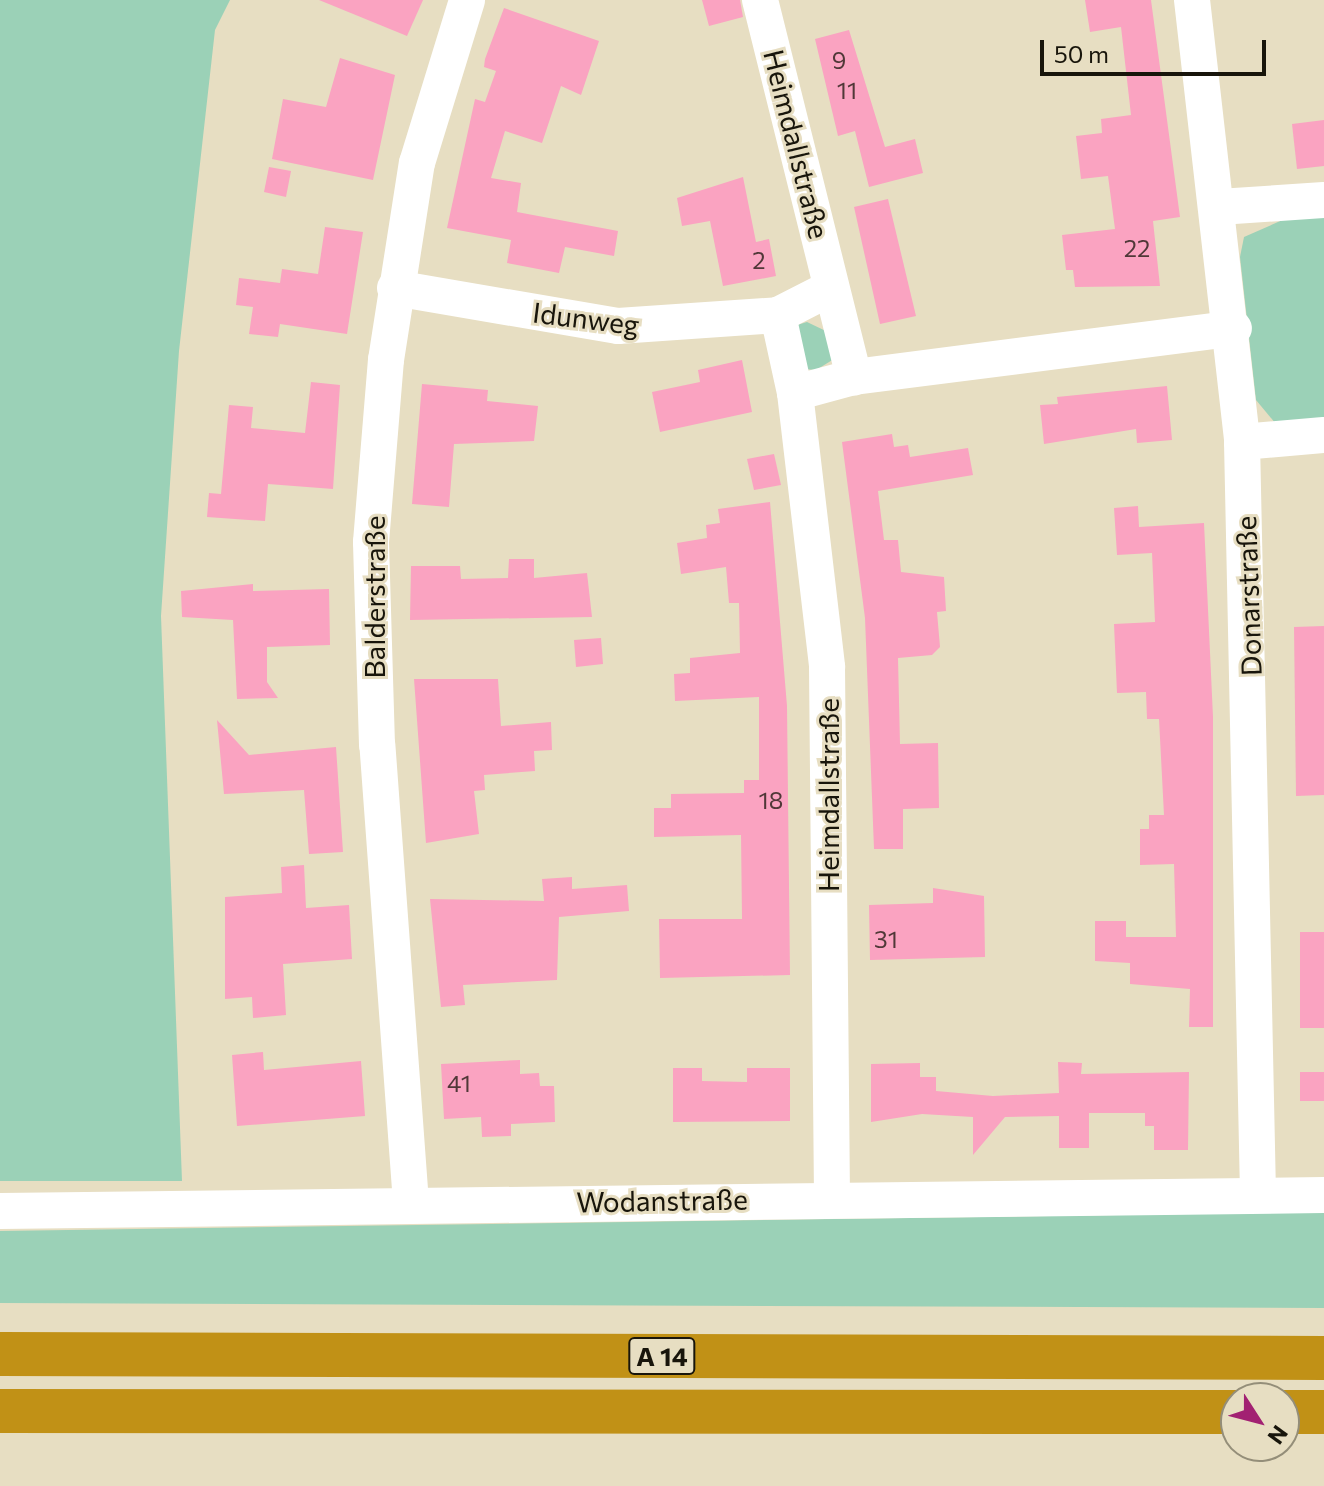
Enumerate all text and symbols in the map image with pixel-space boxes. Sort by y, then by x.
scale bar [1044,24,1270,74]
text: 50 m [1054,39,1109,68]
street label: Heimdallstraße [757,46,837,242]
house number: 9 [832,46,846,74]
house number: 11 [837,76,857,104]
house number: 22 [1124,234,1150,262]
house number: 2 [752,246,766,274]
street label: Idunweg [531,295,641,341]
street label: Donarstraße [1228,515,1268,677]
street label: Balderstraße [357,516,391,678]
street label: Heimdallstraße [811,698,845,892]
house number: 18 [759,786,783,814]
house number: 31 [874,925,898,953]
house number: 41 [447,1069,471,1097]
street label: Wodanstraße [576,1182,748,1218]
road number: A 14 [628,1334,696,1378]
north arrow [1220,1382,1300,1462]
text: N [1262,1421,1294,1450]

